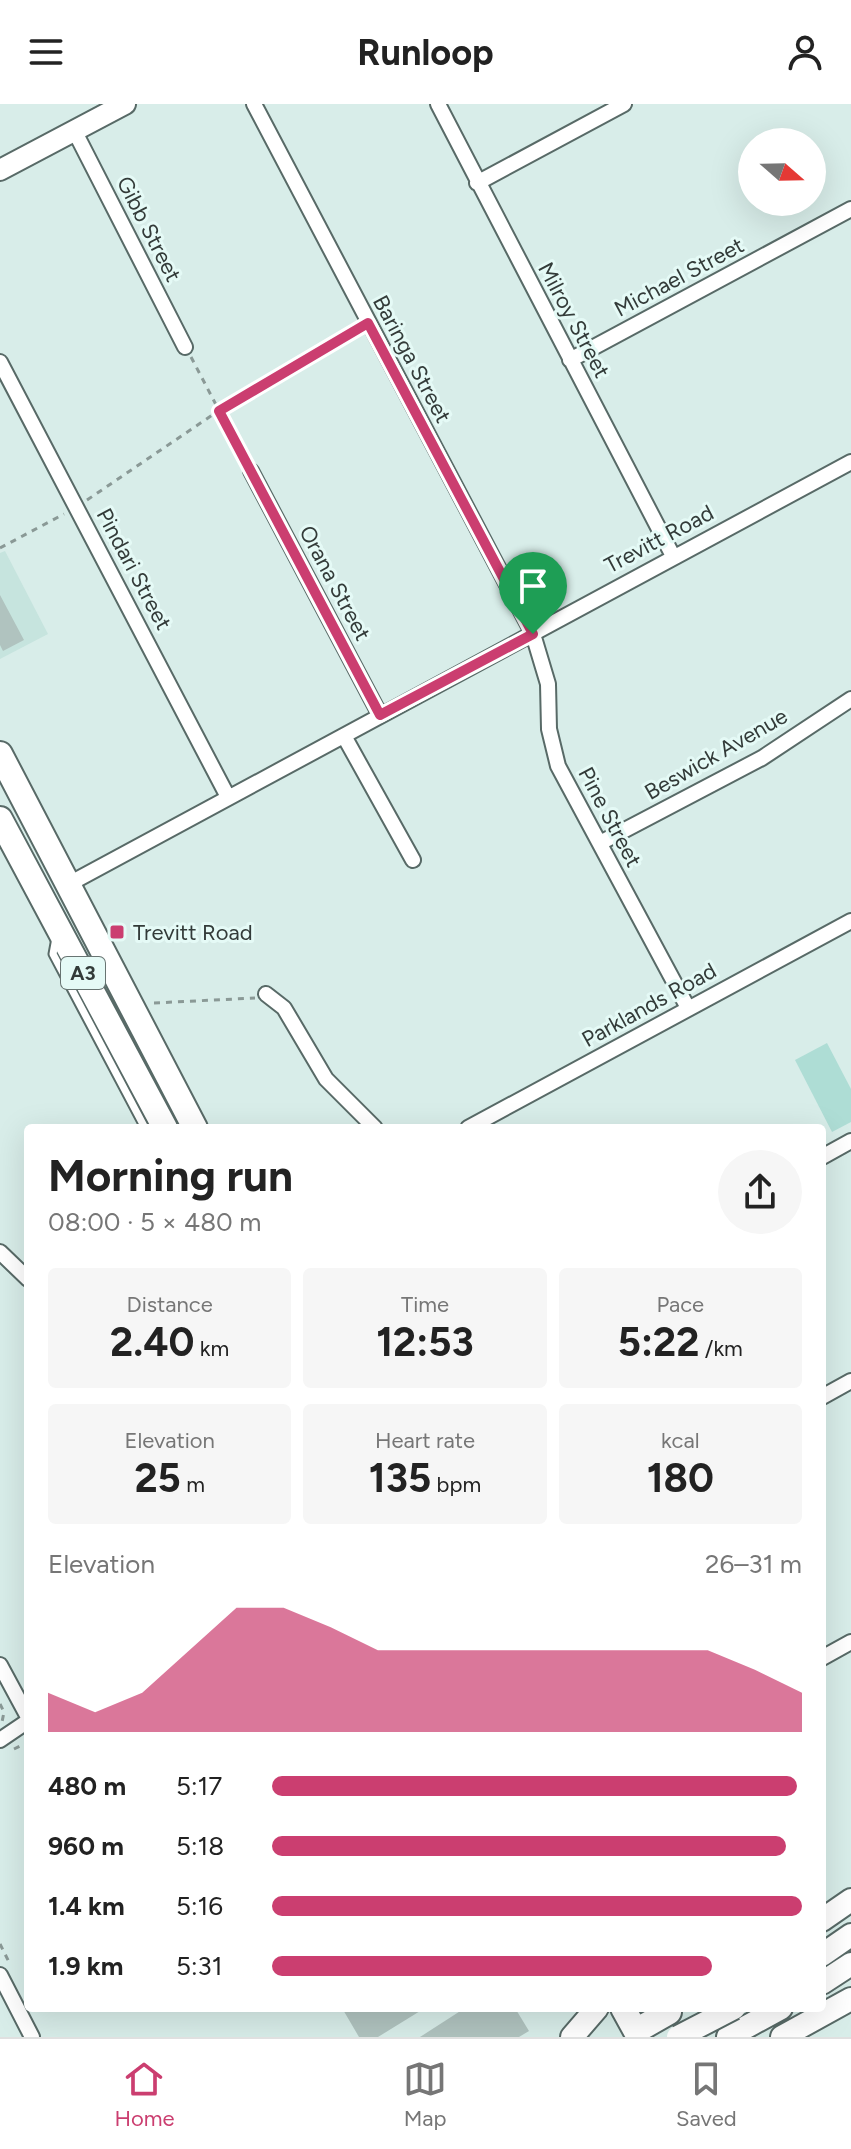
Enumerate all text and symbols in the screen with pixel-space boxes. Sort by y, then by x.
icon: menu [24,30,68,74]
icon: person [783,30,827,74]
text: Runloop [357,31,494,74]
north arrow [738,128,826,216]
map controls [738,128,826,216]
street label: Gibb Street [111,172,187,286]
street label: Michael Street [610,232,748,322]
street label: Milroy Street [532,258,616,382]
street label: Baringa Street [367,291,457,427]
street label: Trevitt Road [600,499,718,579]
street label: Pindari Street [91,504,177,634]
street label: Orana Street [293,521,377,645]
pin [499,552,567,634]
icon: arrive [511,564,555,608]
street label: Beswick Avenue [640,702,792,806]
street label: Pine Street [572,762,648,872]
place label: Trevitt Road [133,919,253,946]
marker: Trevitt Road [108,923,126,941]
road number: A3 [61,957,105,989]
street label: Parklands Road [577,957,721,1053]
text: Morning run [48,1149,293,1202]
button: share [718,1150,802,1234]
text: 08:00 · 5 × 480 m [48,1206,261,1238]
text: Distance [127,1291,213,1318]
text: Time [401,1291,449,1318]
text: Pace [656,1291,704,1318]
text: 2.40 [110,1318,194,1366]
text: 12:53 [376,1318,474,1366]
text: 5:22 [618,1318,699,1366]
text: km [194,1335,229,1362]
text: /km [699,1335,743,1362]
text: Elevation [124,1427,215,1454]
text: Heart rate [375,1427,475,1454]
text: kcal [661,1427,700,1454]
text: 25 [134,1454,181,1502]
text: 135 [369,1454,431,1502]
text: 180 [647,1454,714,1502]
text: m [181,1471,205,1498]
text: bpm [431,1471,481,1498]
text: Elevation [48,1548,155,1580]
text: 26–31 m [705,1548,802,1580]
text: 480 m [48,1770,126,1802]
text: 5:17 [176,1770,222,1802]
text: 960 m [48,1830,124,1862]
text: 5:18 [176,1830,224,1862]
text: 1.4 km [48,1890,125,1922]
text: 5:16 [176,1890,223,1922]
text: 1.9 km [48,1950,123,1982]
text: 5:31 [176,1950,222,1982]
tab: Home [114,2057,174,2132]
tab: Map [403,2057,447,2132]
tab: Saved [676,2057,737,2132]

